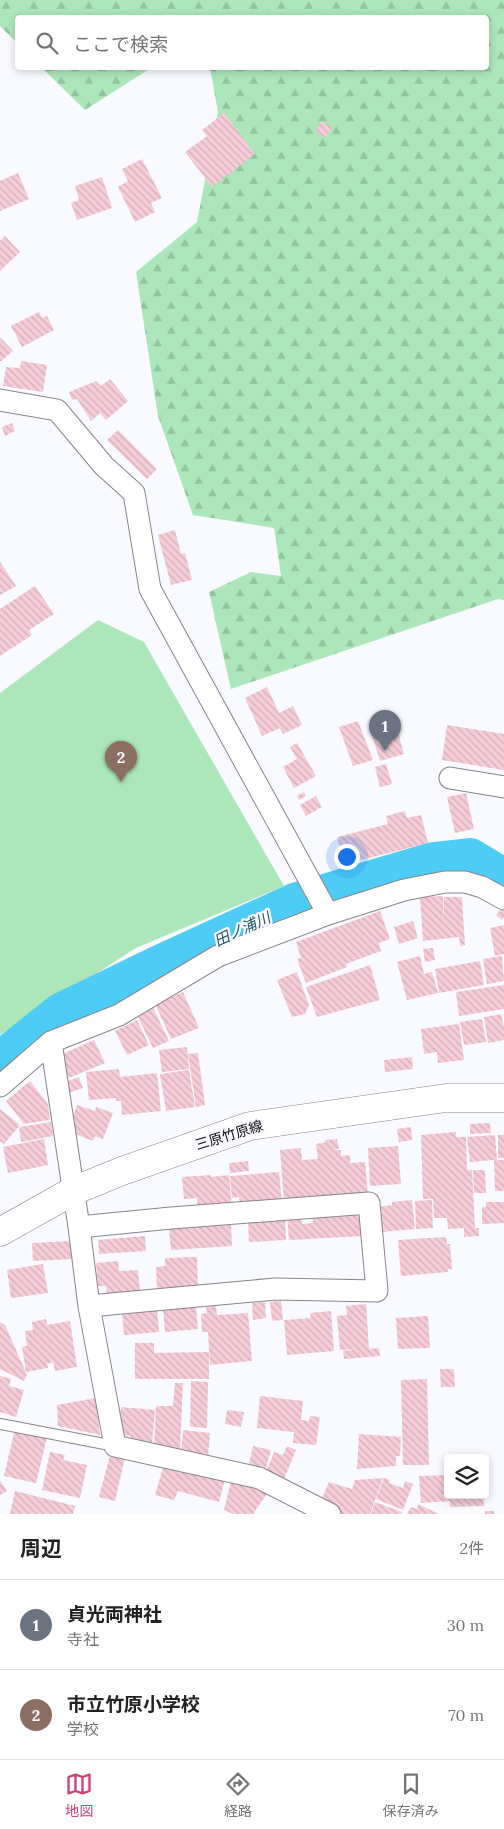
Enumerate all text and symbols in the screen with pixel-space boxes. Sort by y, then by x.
search box [15,15,489,70]
icon: search [33,29,61,57]
text: ここで検索 [73,32,168,56]
pin: 1 [369,710,401,751]
pin: 2 [105,741,137,782]
your location [334,844,360,870]
water label: 田ノ浦川 [211,907,275,950]
street label: 三原竹原線 [193,1116,265,1154]
map controls [444,1454,489,1499]
button: layers [444,1454,489,1499]
text: 周辺 [20,1535,62,1562]
text: 2件 [459,1538,484,1558]
text: 貞光両神社 [67,1602,162,1626]
text: 1 [33,1615,39,1635]
text: 30 m [447,1615,484,1635]
text: 寺社 [67,1629,99,1649]
text: 市立竹原小学校 [67,1692,200,1716]
text: 2 [32,1705,40,1725]
text: 70 m [448,1705,484,1725]
text: 学校 [67,1719,99,1739]
tab: 地図 [65,1770,93,1820]
tab: 経路 [224,1770,252,1820]
tab: 保存済み [383,1770,439,1820]

